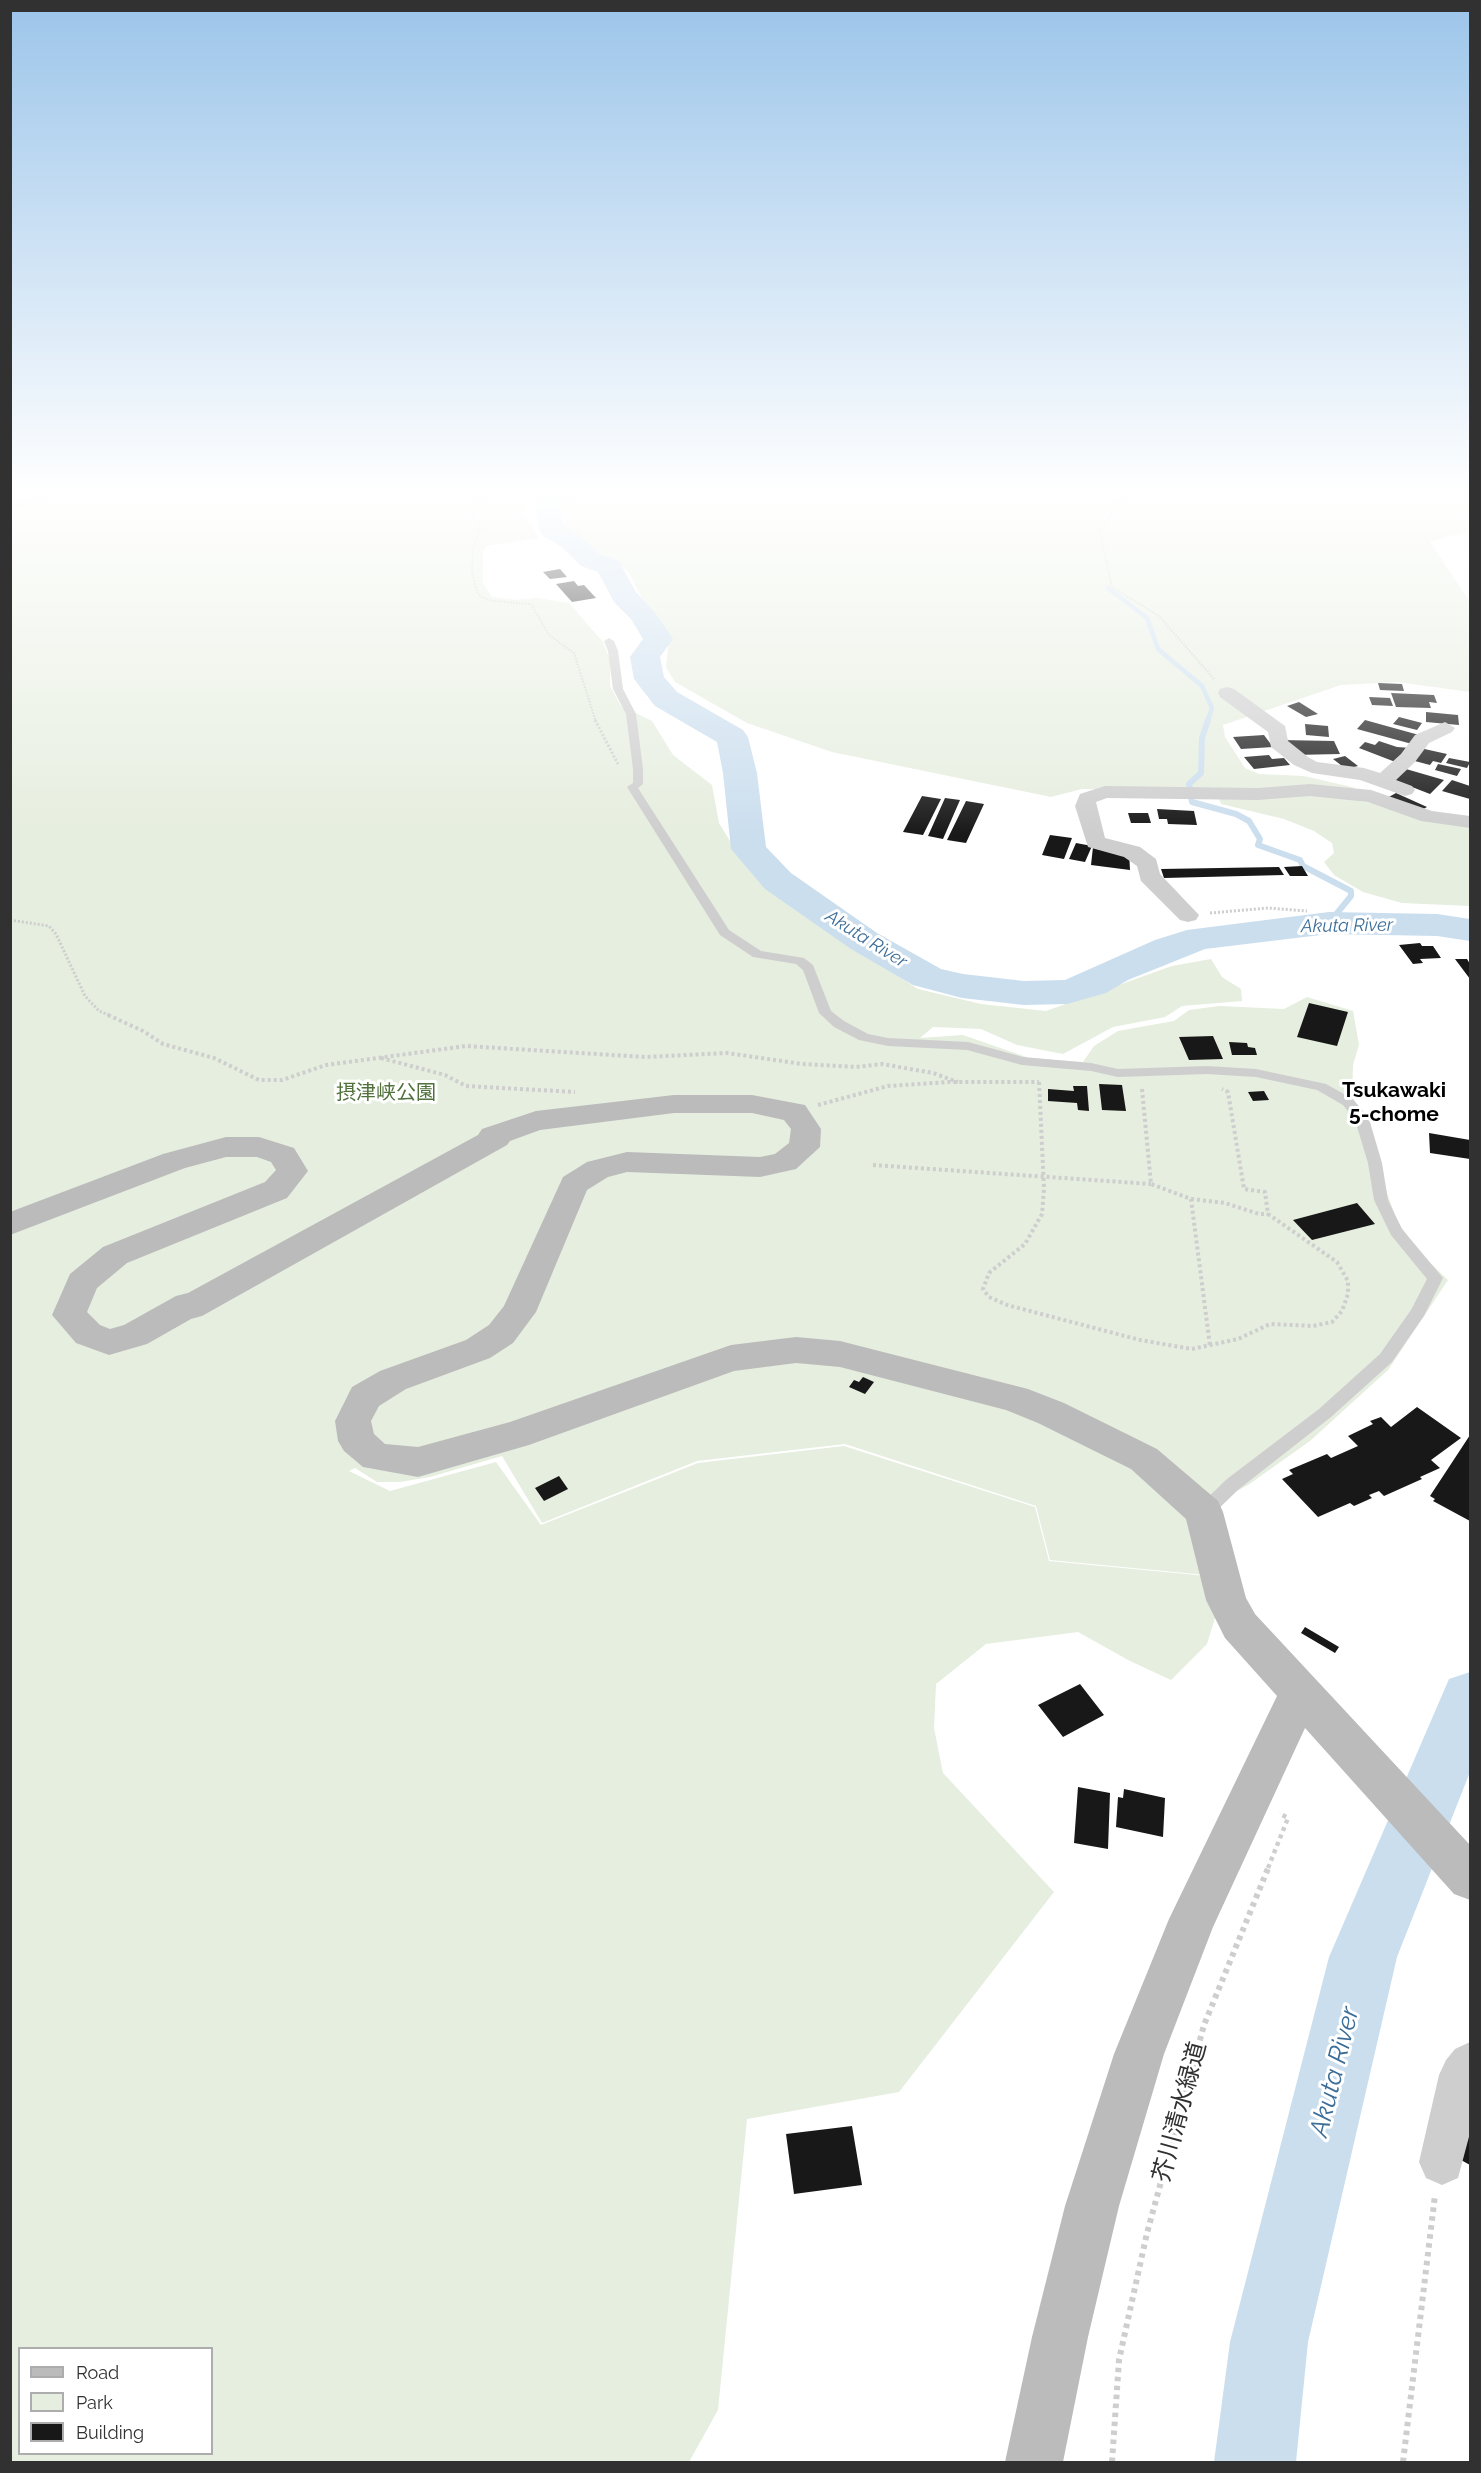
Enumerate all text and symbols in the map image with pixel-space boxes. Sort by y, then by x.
water label: Akuta River [821,905,911,973]
water label: Akuta River [1301,914,1393,938]
district label: Tsukawaki 5-chome [1342,1078,1446,1128]
park label: 摂津峡公園 [336,1081,436,1105]
water label: Akuta River [1304,2004,1366,2140]
street label: 芥川清水緑道 [1147,2039,1213,2185]
legend [18,2347,213,2455]
text: Road [76,2362,119,2383]
text: Park [76,2392,113,2413]
text: Building [76,2422,144,2443]

